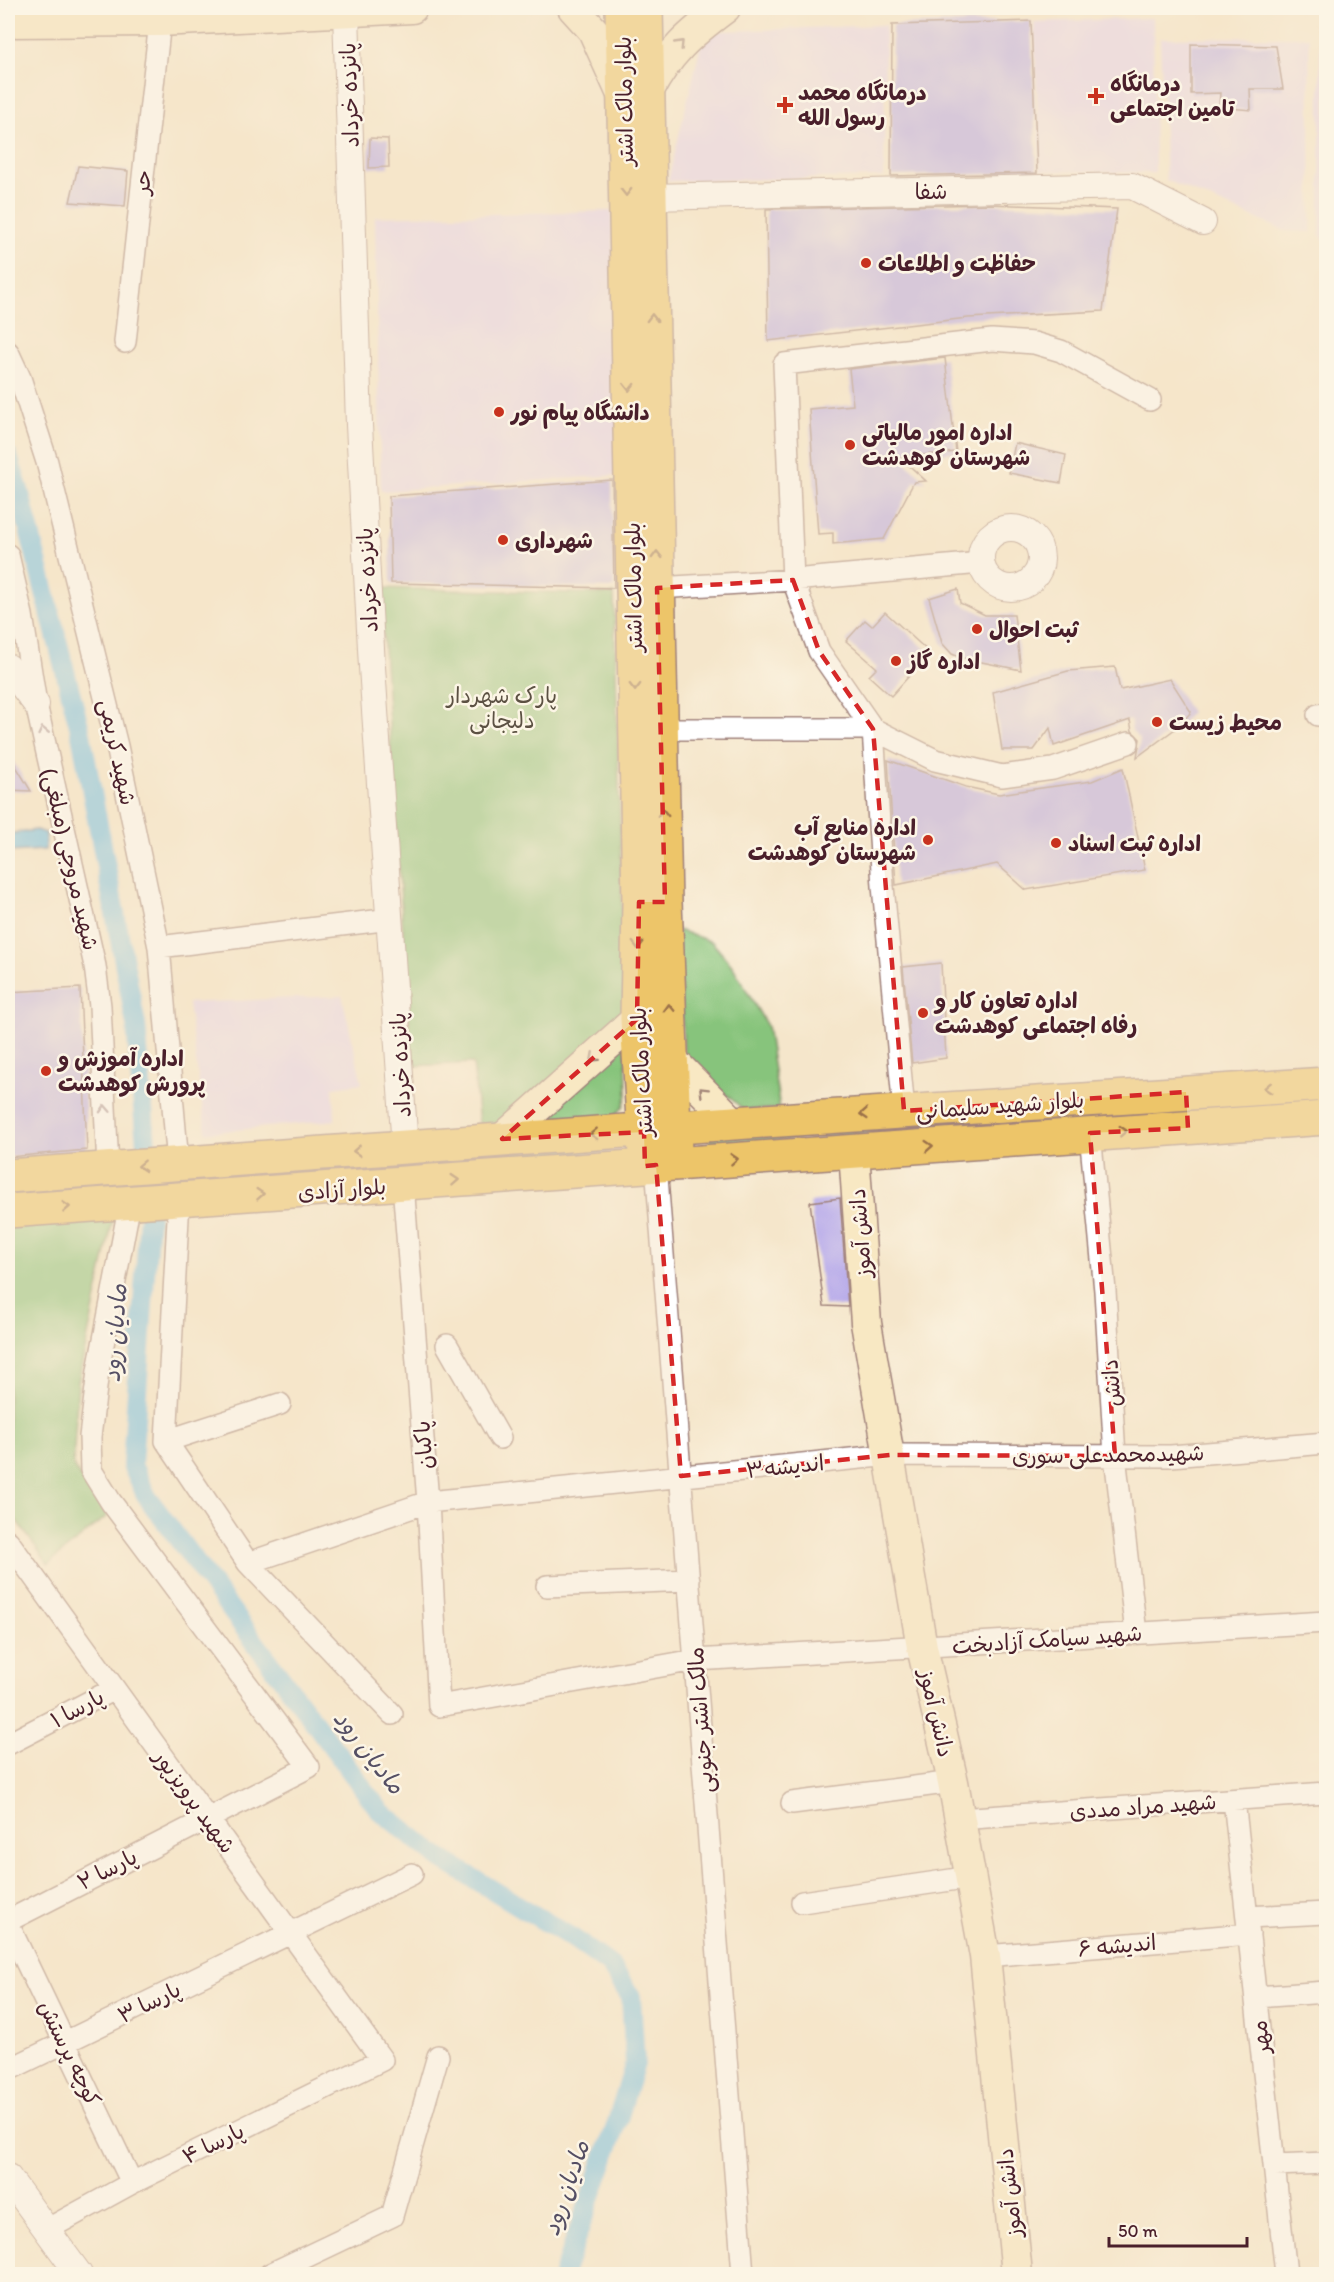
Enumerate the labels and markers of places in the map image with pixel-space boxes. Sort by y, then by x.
place label: درمانگاه تامین اجتماعی [1110,70,1235,123]
place label: درمانگاه محمد رسول الله [798,79,927,131]
marker: درمانگاه تامین اجتماعی [1087,87,1105,105]
marker: درمانگاه محمد رسول الله [776,96,794,114]
place label: حفاظت و اطلاعات [878,250,1036,277]
marker: حفاظت و اطلاعات [859,256,873,270]
place label: دانشگاه پیام نور [509,399,650,429]
marker: دانشگاه پیام نور [492,405,506,419]
place label: اداره امور مالیاتی شهرستان کوهدشت [862,419,1030,471]
marker: اداره امور مالیاتی شهرستان کوهدشت [843,438,857,452]
place label: شهرداری [515,527,593,554]
marker: شهرداری [496,533,510,547]
place label: ثبت احوال [989,616,1080,643]
marker: ثبت احوال [970,622,984,636]
place label: اداره گاز [906,648,980,675]
marker: اداره گاز [889,654,903,668]
place label: محیط زیست [1169,709,1282,736]
marker: محیط زیست [1150,715,1164,729]
place label: اداره منابع آب شهرستان کوهدشت [748,814,916,866]
place label: اداره ثبت اسناد [1068,830,1201,857]
marker: اداره منابع آب شهرستان کوهدشت [921,833,935,847]
marker: اداره ثبت اسناد [1049,836,1063,850]
place label: اداره تعاون کار و رفاه اجتماعی کوهدشت [933,987,1137,1040]
marker: اداره تعاون کار و رفاه اجتماعی کوهدشت [916,1006,930,1020]
place label: اداره آموزش و پرورش کوهدشت [56,1045,206,1098]
marker: اداره آموزش و پرورش کوهدشت [39,1064,53,1078]

